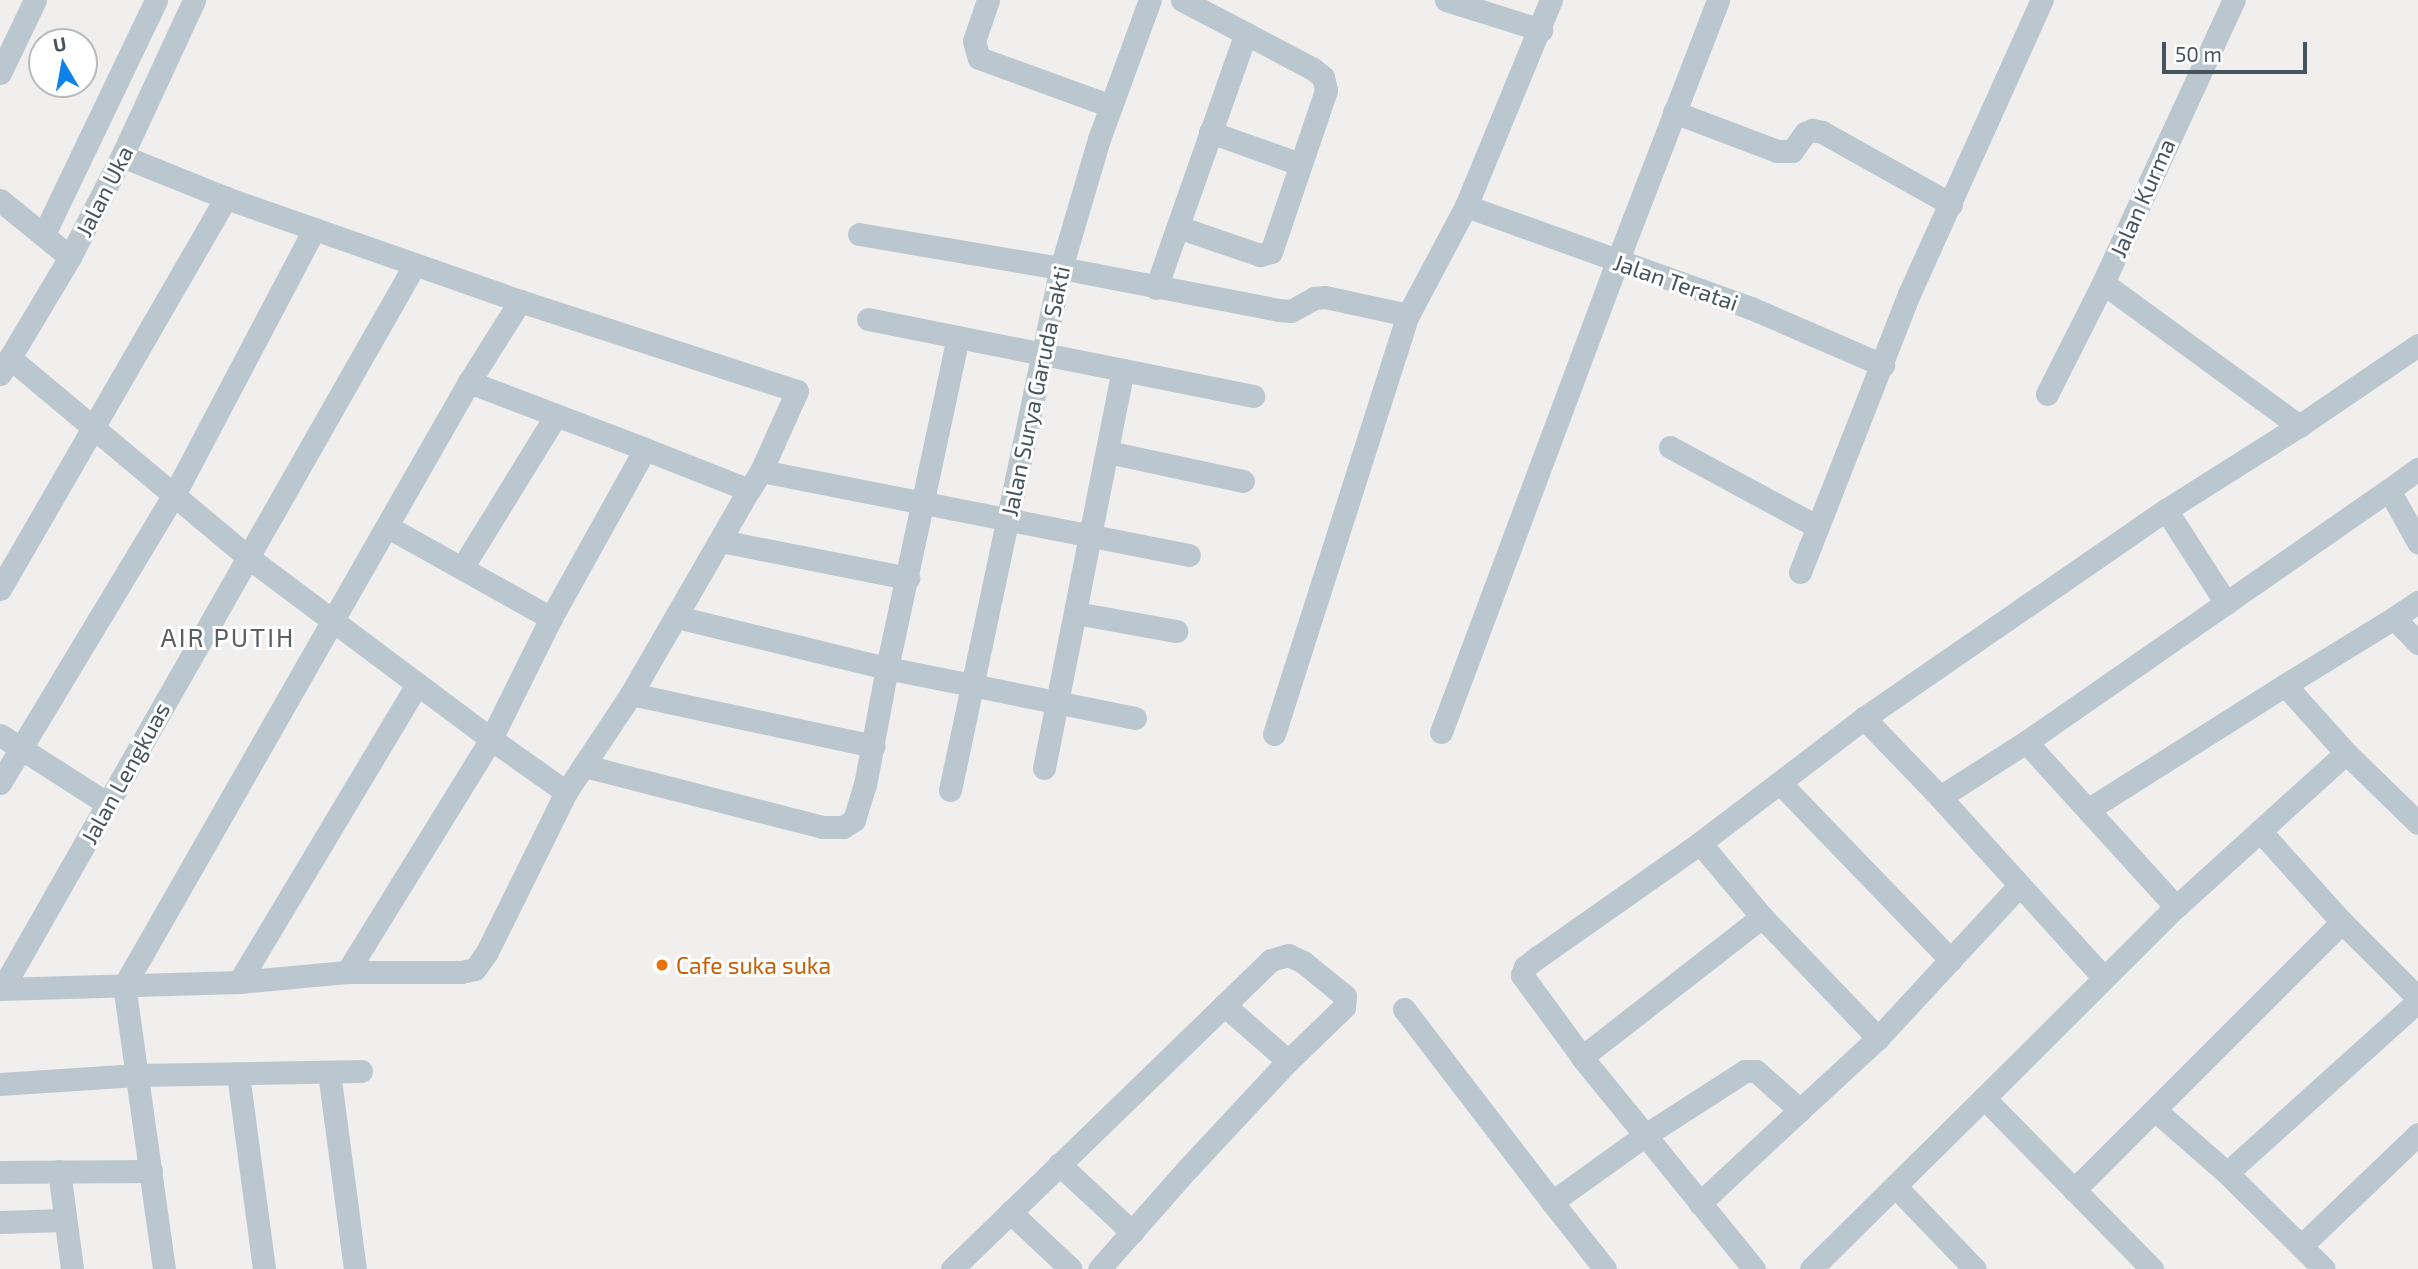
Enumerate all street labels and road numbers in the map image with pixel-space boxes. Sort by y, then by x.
street label: Jalan Kurma [2104,134,2180,262]
street label: Jalan Uka [69,141,139,241]
street label: Jalan Teratai [1610,248,1742,316]
street label: Jalan Surya Garuda Sakti [995,263,1075,519]
street label: Jalan Lengkuas [75,697,175,849]

